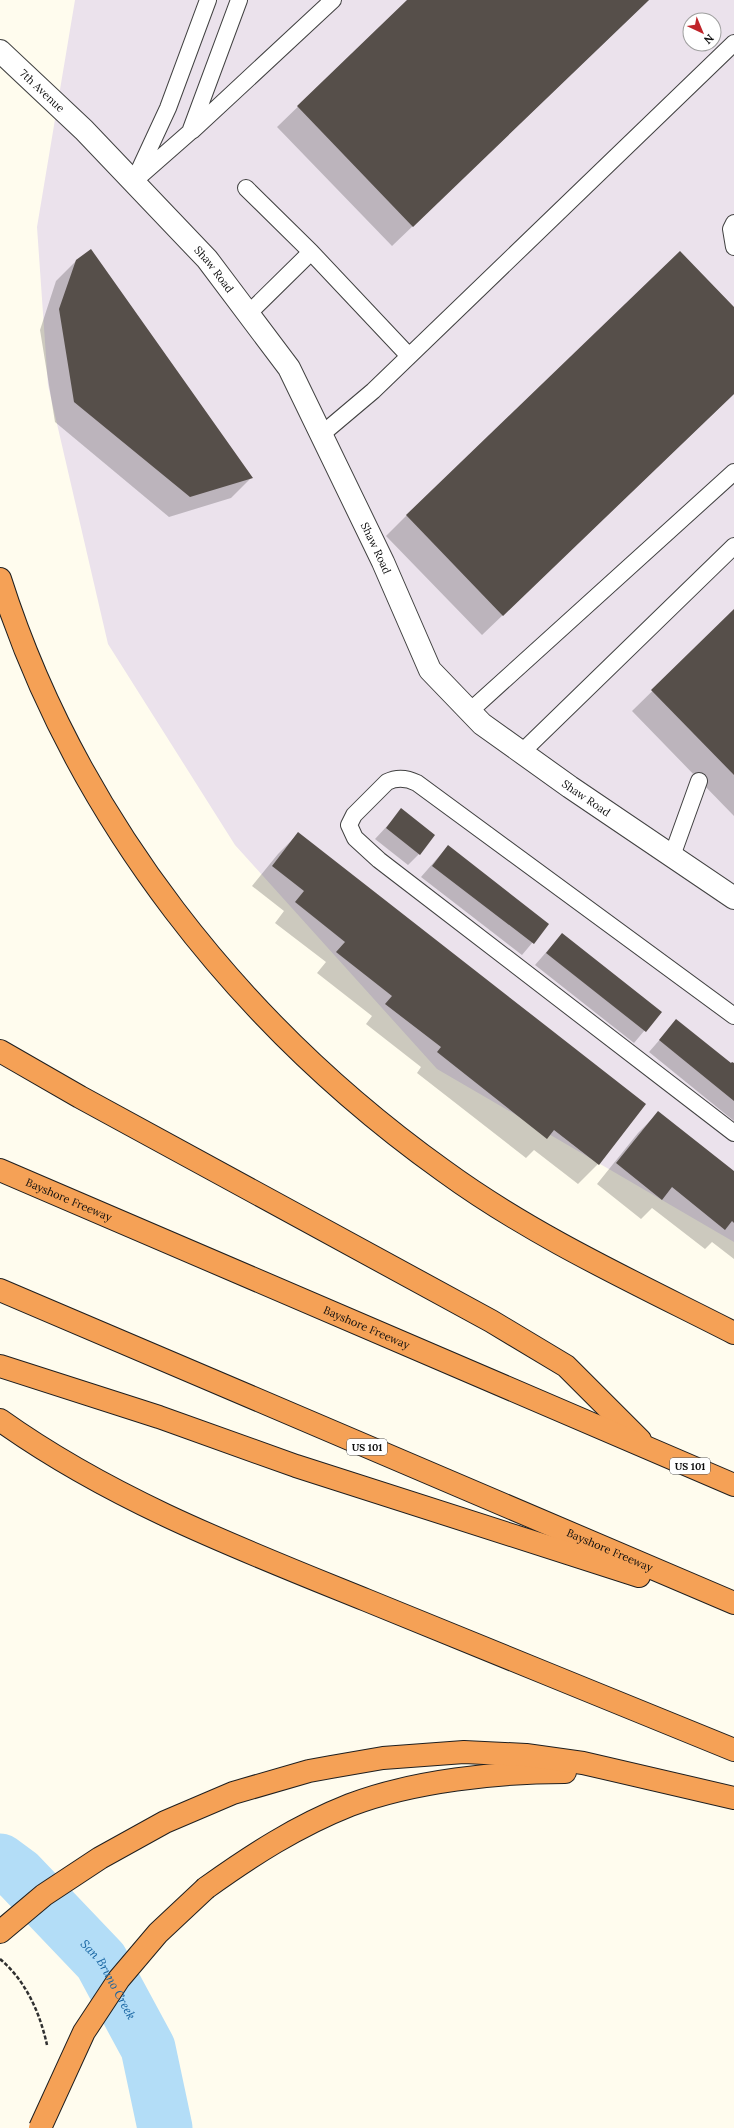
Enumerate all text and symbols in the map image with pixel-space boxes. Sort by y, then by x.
north arrow [682,12,722,52]
text: N [701,31,717,48]
street label: 7th Avenue [17,66,68,115]
street label: Shaw Road [191,243,237,296]
street label: Shaw Road [358,520,394,576]
street label: Shaw Road [559,776,613,820]
street label: Bayshore Freeway [24,1175,114,1224]
street label: Bayshore Freeway [321,1303,412,1352]
road number: US 101 [347,1439,387,1455]
road number: US 101 [670,1458,710,1474]
street label: Bayshore Freeway [565,1525,655,1575]
water label: San Bruno Creek [78,1936,139,2022]

